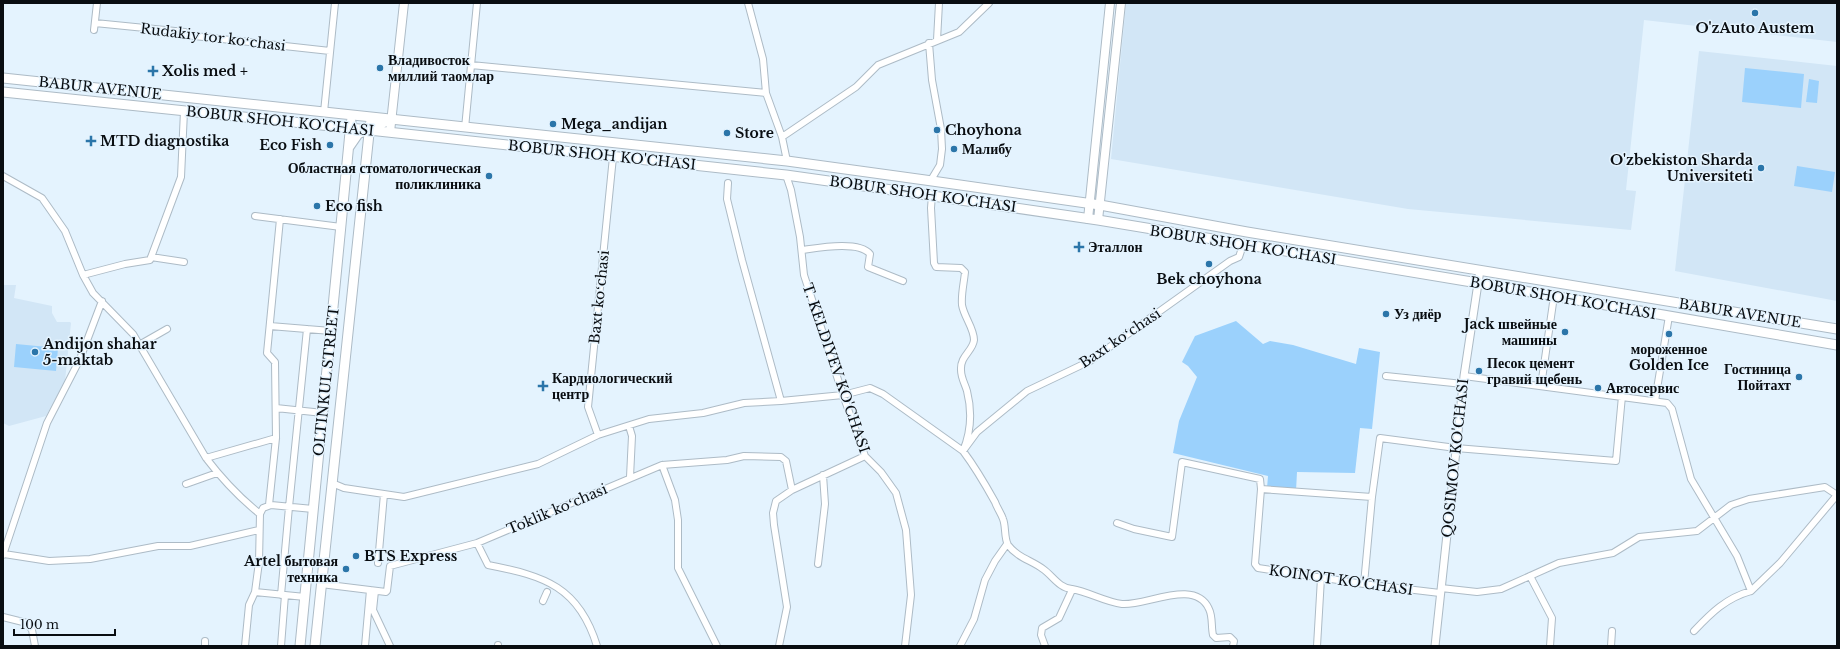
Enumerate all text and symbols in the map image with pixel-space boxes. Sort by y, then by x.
marker: O'zAuto Austem [1750,8,1760,18]
street label: Rudakiy tor koʻchasi [139,19,287,55]
place label: O'zAuto Austem [1695,19,1815,37]
place label: Владивосток миллий таомлар [388,51,494,85]
place label: Xolis med + [161,62,248,80]
marker: Владивосток миллий таомлар [375,63,385,73]
marker: Xolis med + [147,65,159,77]
street label: BABUR AVENUE [38,73,162,103]
street label: BOBUR SHOH KO'CHASI [185,102,375,140]
place label: Mega_andijan [561,115,668,133]
marker: Mega_andijan [548,119,558,129]
place label: Choyhona [945,121,1022,139]
place label: Store [735,124,774,142]
marker: Choyhona [932,125,942,135]
marker: Store [722,128,732,138]
place label: MTD diagnostika [100,132,229,150]
marker: MTD diagnostika [85,135,97,147]
place label: Eco Fish [259,136,322,154]
street label: BOBUR SHOH KO'CHASI [507,136,697,174]
marker: Eco Fish [325,140,335,150]
place label: Малибу [962,140,1012,158]
marker: Малибу [949,144,959,154]
place label: O'zbekiston Sharda Universiteti [1610,151,1753,185]
place label: Областная стоматологическая поликлиника [288,159,481,193]
marker: O'zbekiston Sharda Universiteti [1756,163,1766,173]
marker: Областная стоматологическая поликлиника [484,171,494,181]
street label: BOBUR SHOH KO'CHASI [828,172,1018,216]
place label: Eco fish [325,197,383,215]
marker: Eco fish [312,201,322,211]
street label: BOBUR SHOH KO'CHASI [1148,221,1338,269]
place label: Эталлон [1088,238,1142,256]
marker: Эталлон [1073,241,1085,253]
street label: Baxt koʻchasi [585,249,613,345]
marker: Bek choyhona [1204,259,1214,269]
place label: Bek choyhona [1156,270,1262,288]
street label: BOBUR SHOH KO'CHASI [1468,273,1658,323]
street label: T. KELDIYEV KO'CHASI [798,281,874,455]
street label: BABUR AVENUE [1677,294,1803,332]
street label: Baxt koʻchasi [1076,304,1164,372]
street label: OLTINKUL STREET [309,305,343,457]
place label: Уз диёр [1394,305,1442,323]
marker: Уз диёр [1381,309,1391,319]
place label: Jack швейные машины [1461,315,1557,349]
marker: Jack швейные машины [1560,327,1570,337]
marker: мороженное Golden Ice [1664,329,1674,339]
place label: Andijon shahar 5-maktab [42,335,157,369]
place label: мороженное Golden Ice [1629,340,1709,374]
marker: Andijon shahar 5-maktab [30,347,40,357]
place label: Песок цемент гравий щебень [1487,354,1583,388]
place label: Гостиница Пойтахт [1724,360,1791,394]
marker: Песок цемент гравий щебень [1474,366,1484,376]
place label: Кардиологический центр [552,369,673,403]
marker: Гостиница Пойтахт [1794,372,1804,382]
street label: QOSIMOV KO'CHASI [1438,377,1472,538]
place label: Автосервис [1606,379,1679,397]
marker: Кардиологический центр [537,380,549,392]
marker: Автосервис [1593,383,1603,393]
street label: Toklik koʻchasi [504,480,610,538]
place label: BTS Express [364,547,458,565]
marker: BTS Express [351,551,361,561]
place label: Artel бытовая техника [243,552,338,586]
street label: KOINOT KO'CHASI [1268,561,1415,599]
marker: Artel бытовая техника [341,564,351,574]
scale bar [14,611,115,637]
text: 100 m [20,617,59,632]

